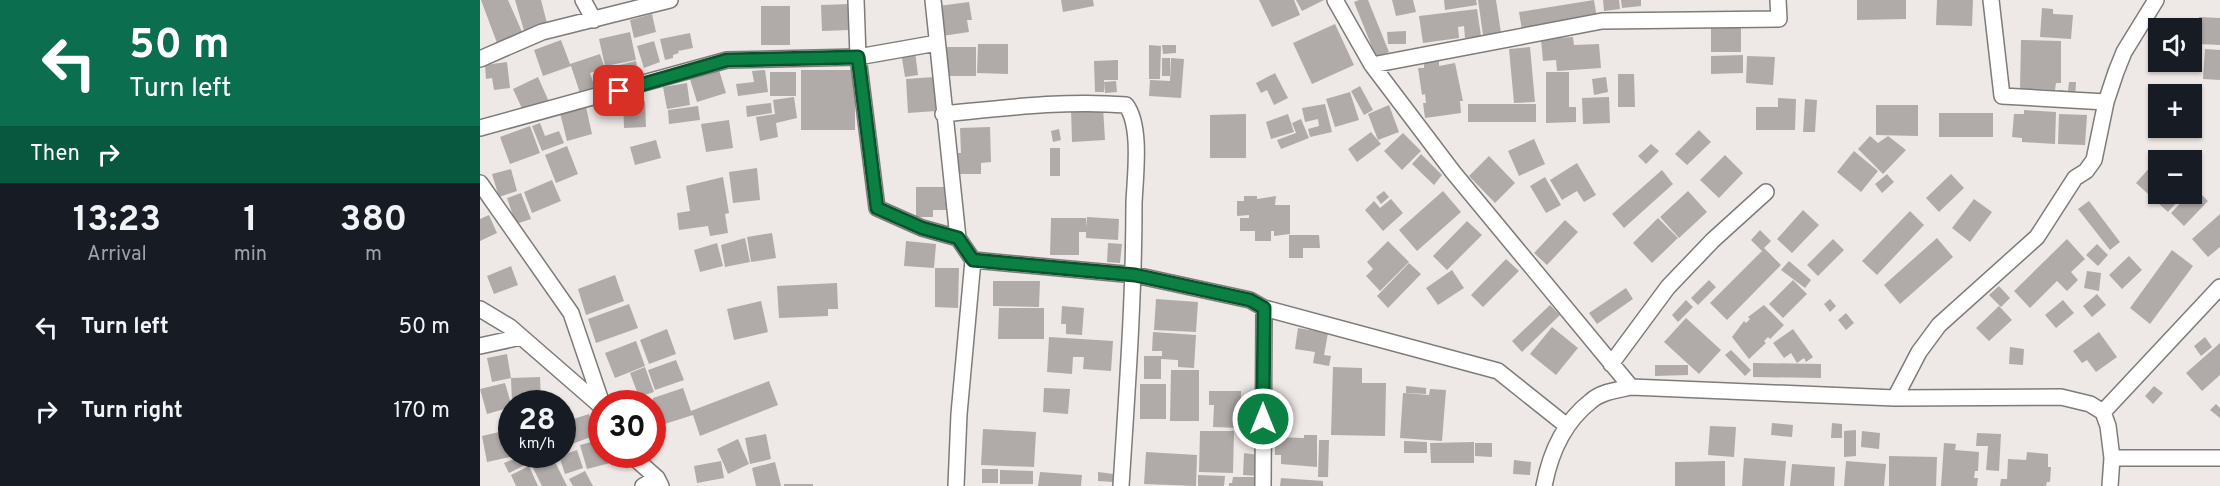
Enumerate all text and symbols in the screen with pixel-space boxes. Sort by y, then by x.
map controls [2148,18,2202,204]
button: sound [2148,18,2202,72]
text: 50 m [129,20,230,73]
icon: left [30,24,108,102]
pin [593,65,644,116]
text: Turn left [129,72,231,106]
icon: arrive [602,74,635,107]
button: + [2148,84,2202,138]
icon: right [92,138,125,171]
text: Then [30,141,80,168]
button: − [2148,150,2202,204]
text: 13:23 [73,198,161,244]
text: 1 [243,198,258,244]
text: 380 [340,198,407,244]
text: Arrival [87,242,147,268]
text: min [234,242,267,268]
text: m [365,242,382,268]
icon: left [30,311,63,344]
text: Turn left [81,314,169,341]
text: 50 m [398,314,450,341]
position arrow [1231,387,1295,451]
speed limit sign: 30 [588,390,666,468]
icon: right [30,395,63,428]
text: Turn right [81,398,183,425]
text: 170 m [393,398,450,425]
text: 28 [518,403,556,440]
text: km/h [519,435,555,454]

